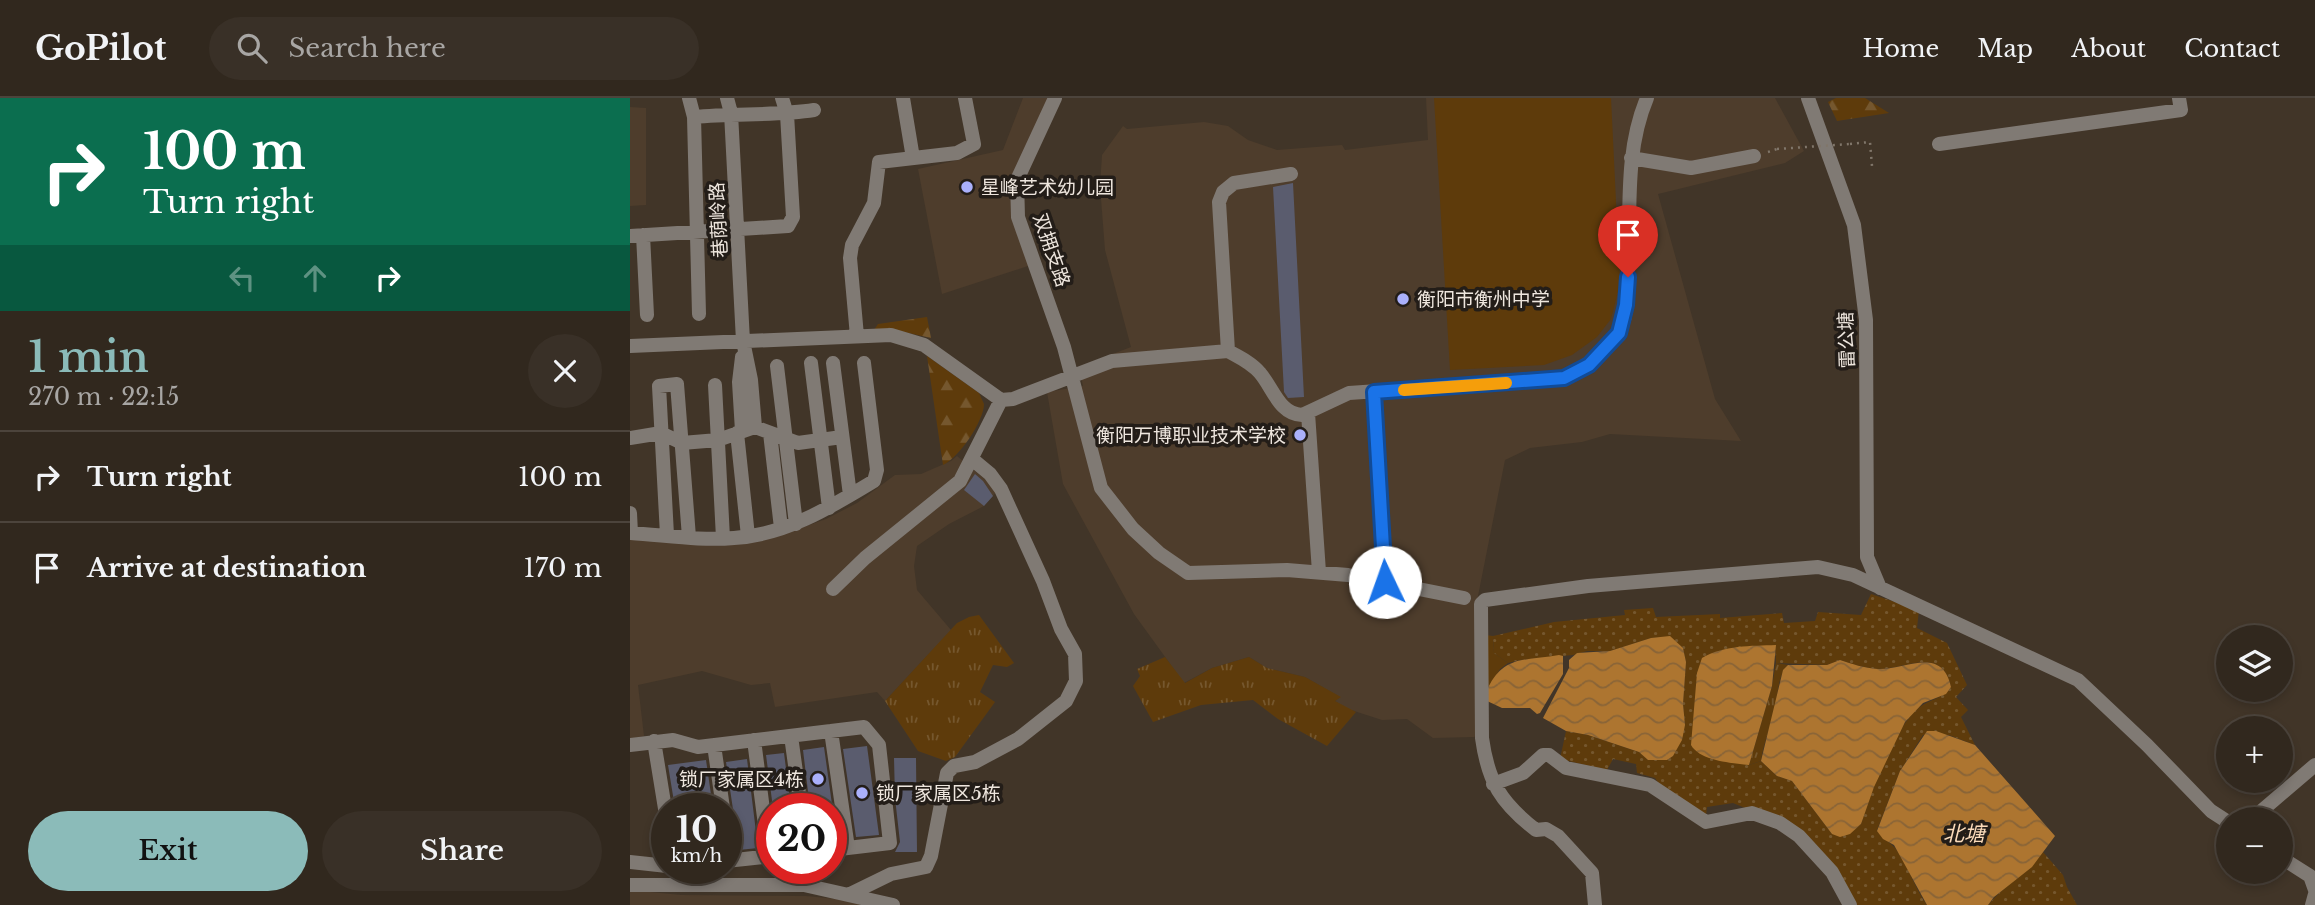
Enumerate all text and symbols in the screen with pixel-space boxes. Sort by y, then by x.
search box [209,17,699,80]
text: GoPilot [35,28,167,69]
icon: search [233,29,271,67]
text: Search here [289,32,446,64]
text: Home [1863,34,1939,63]
text: Map [1977,34,2033,63]
text: About [2071,34,2146,63]
text: Contact [2184,34,2280,63]
text: 100 m [143,121,306,182]
icon: right [28,126,119,217]
place label: 星峰艺术幼儿园 [981,176,1114,199]
marker: 星峰艺术幼儿园 [959,179,975,195]
street label: 巷荫岭路 [705,181,732,259]
text: Turn right [143,182,314,222]
pin [1598,205,1658,277]
street label: 双拥支路 [1028,210,1075,290]
icon: arrive [1609,216,1647,254]
icon: left [223,259,261,297]
icon: ahead [296,259,334,297]
icon: right [369,259,407,297]
place label: 衡阳市衡州中学 [1417,288,1550,311]
marker: 衡阳市衡州中学 [1395,291,1411,307]
street label: 雷公塘 [1834,311,1859,369]
text: 1 min [28,331,149,383]
button: close [528,334,602,408]
text: 270 m · 22:15 [28,383,179,411]
place label: 衡阳万博职业技术学校 [1096,424,1286,447]
marker: 衡阳万博职业技术学校 [1292,427,1308,443]
icon: right [28,458,66,496]
text: Turn right [87,461,232,493]
text: 100 m [518,461,602,493]
position arrow [1348,545,1422,619]
icon: arrive [28,549,66,587]
text: Arrive at destination [87,552,367,584]
text: 170 m [523,552,602,584]
map controls [2216,625,2293,884]
button: layers [2216,625,2293,702]
button: + [2216,716,2293,793]
place label: 锁厂家属区4栋 [679,768,804,791]
marker: 锁厂家属区4栋 [810,771,826,787]
place label: 锁厂家属区5栋 [876,782,1001,805]
marker: 锁厂家属区5栋 [854,785,870,801]
speed limit sign: 20 [756,793,847,884]
button: − [2216,807,2293,884]
text: 10 [676,808,717,851]
button: Exit [28,811,308,891]
button: Share [322,811,602,891]
water label: 北塘 [1943,821,1988,847]
text: km/h [671,845,722,867]

